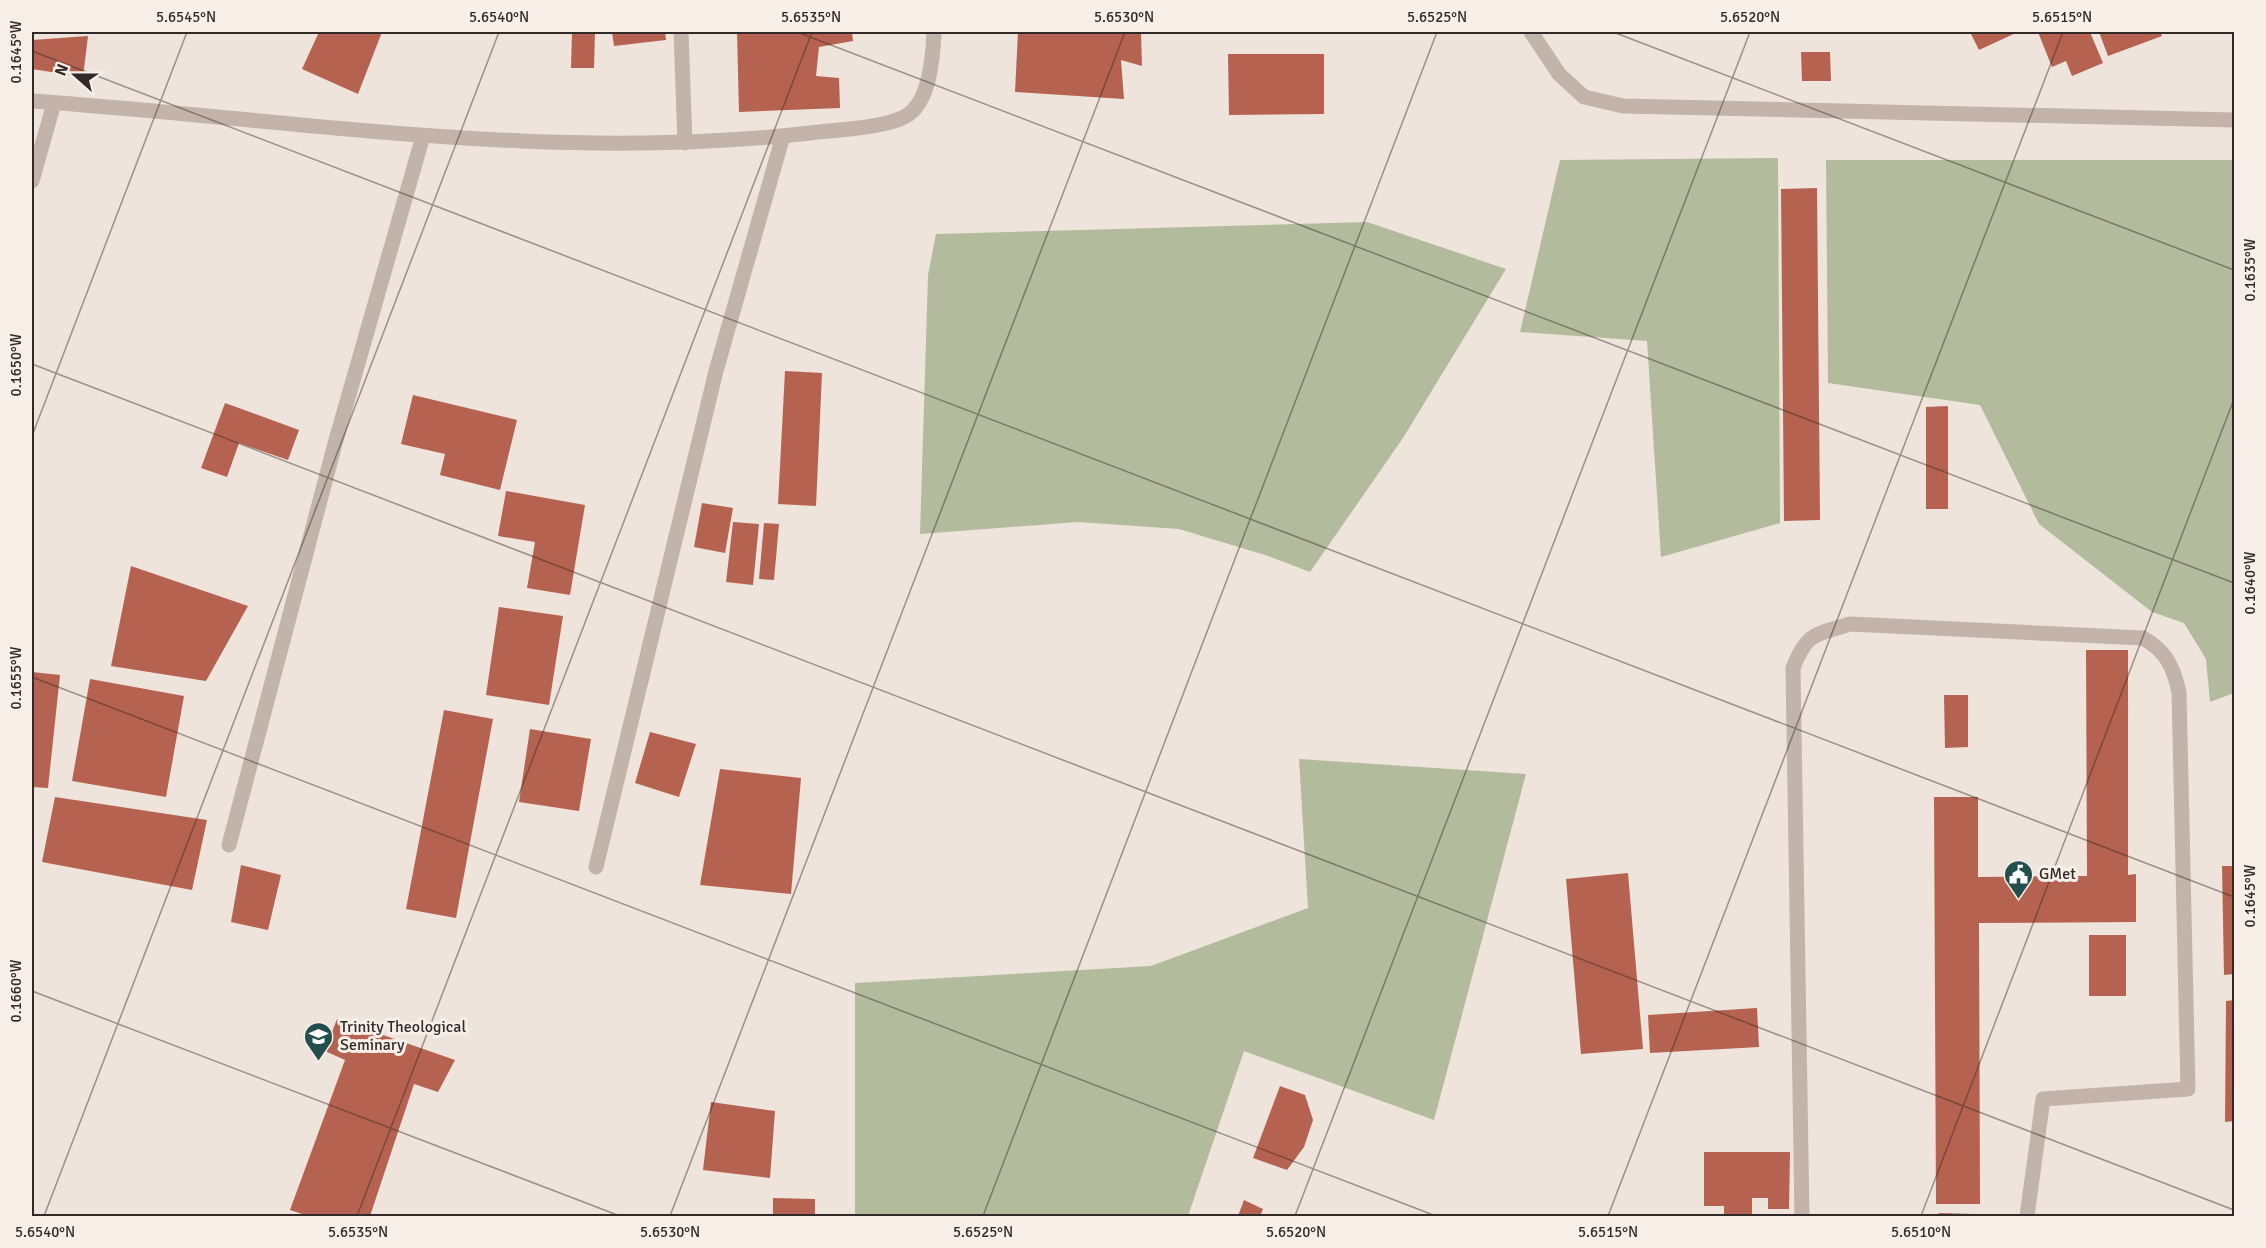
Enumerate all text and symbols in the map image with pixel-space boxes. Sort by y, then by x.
text: 5.6545°N [156,8,216,26]
text: 5.6540°N [469,8,529,26]
text: 5.6535°N [781,8,841,26]
text: 5.6530°N [1094,8,1154,26]
text: 5.6525°N [1407,8,1467,26]
text: 5.6520°N [1720,8,1780,26]
text: 5.6515°N [2032,8,2092,26]
text: 0.1645°W [7,20,25,83]
north arrow [45,45,105,105]
text: N [51,61,73,79]
text: 0.1635°W [2241,238,2259,301]
text: 0.1650°W [7,333,25,396]
text: 0.1640°W [2241,551,2259,614]
text: 0.1655°W [7,646,25,709]
public building icon: GMet [2002,858,2034,900]
place label: GMet [2039,864,2076,884]
text: 0.1645°W [2241,864,2259,927]
text: 0.1660°W [7,959,25,1022]
place label: Trinity Theological Seminary [340,1017,466,1055]
school or university icon: Trinity Theological Seminary [303,1020,335,1062]
text: 5.6540°N [15,1223,75,1241]
text: 5.6535°N [328,1223,388,1241]
text: 5.6530°N [640,1223,700,1241]
text: 5.6525°N [953,1223,1013,1241]
text: 5.6520°N [1266,1223,1326,1241]
text: 5.6515°N [1578,1223,1638,1241]
text: 5.6510°N [1891,1223,1951,1241]

